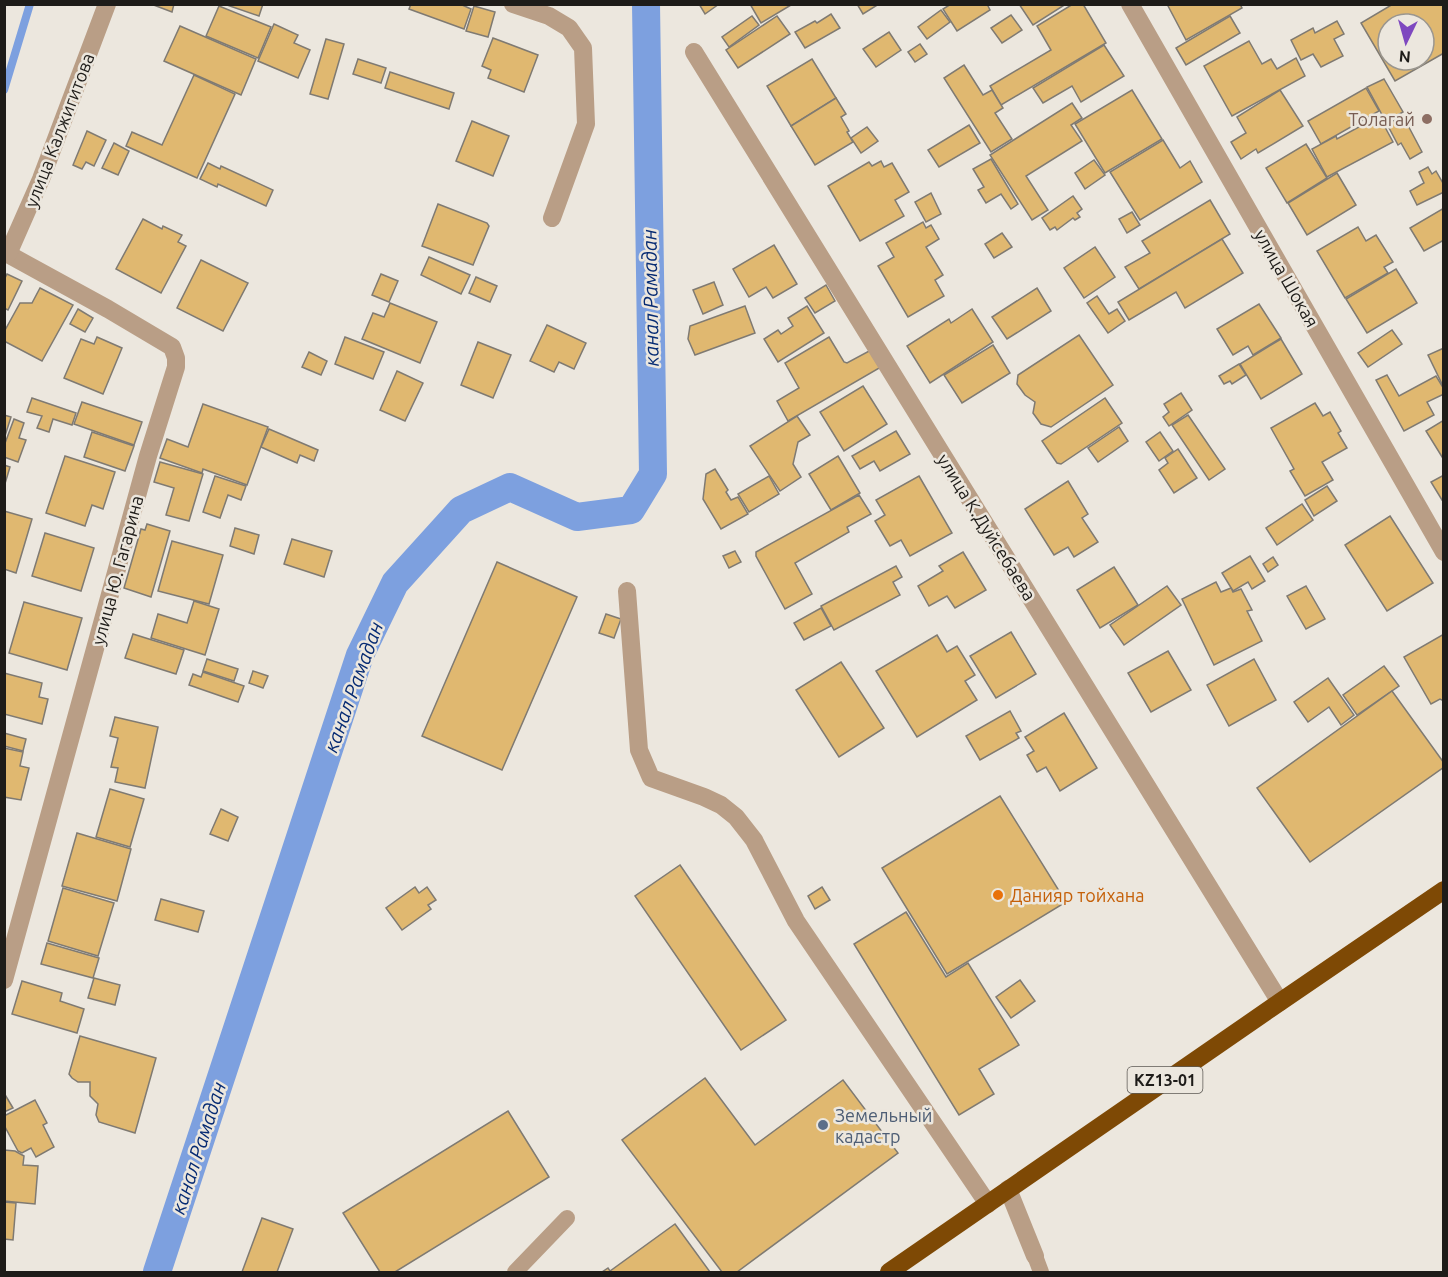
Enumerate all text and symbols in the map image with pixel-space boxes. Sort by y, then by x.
north arrow [1376,12,1436,72]
text: N [1398,47,1411,66]
street label: улица Калжигитова [20,50,98,210]
place label: Толагай [1348,109,1415,129]
marker: Толагай [1420,112,1434,126]
street label: улица Шокая [1251,226,1323,330]
water label: канал Рамадан [637,229,663,367]
street label: улица К.Дуйсебаева [934,450,1040,604]
street label: улица Ю. Гагарина [87,493,147,647]
water label: канал Рамадан [319,619,387,755]
place label: Данияр тойхана [1010,885,1145,905]
marker: Данияр тойхана [991,888,1005,902]
road number: KZ13-01 [1128,1067,1202,1093]
water label: канал Рамадан [166,1079,230,1217]
place label: Земельный кадастр [835,1105,932,1146]
marker: Земельный кадастр [816,1118,830,1132]

